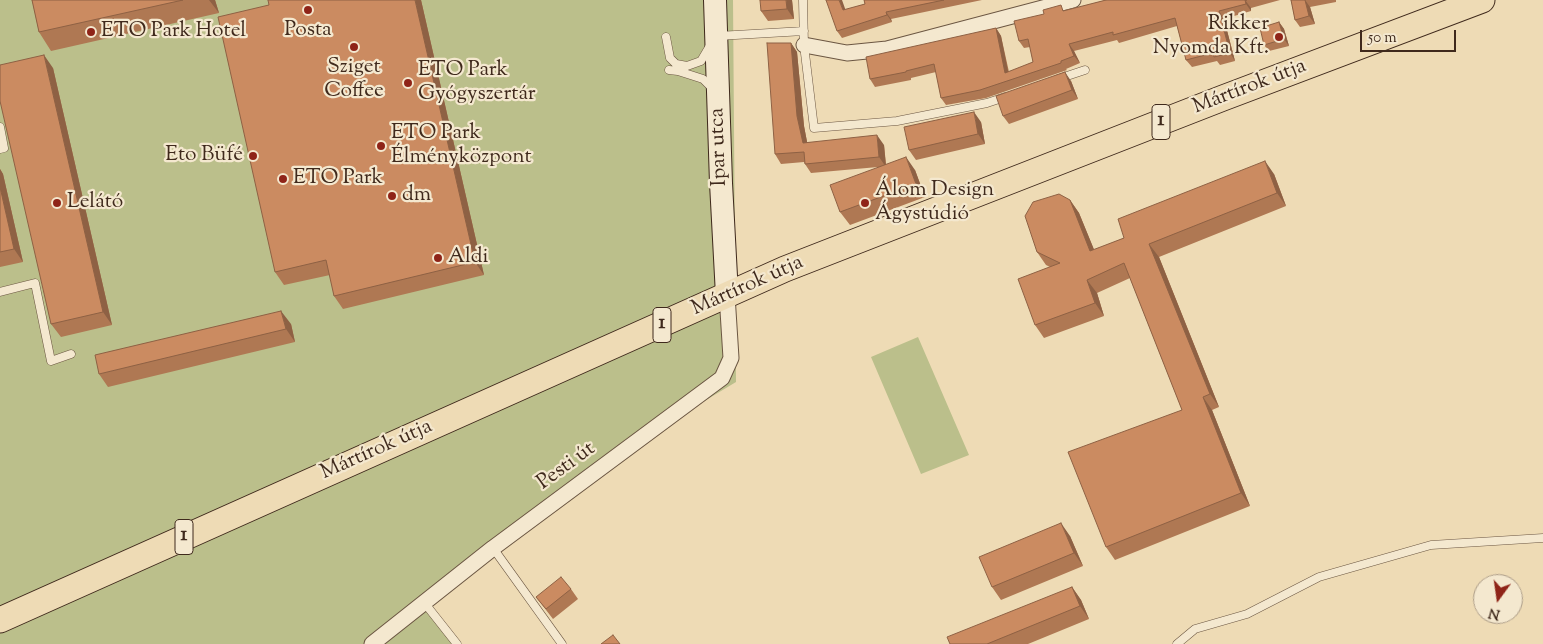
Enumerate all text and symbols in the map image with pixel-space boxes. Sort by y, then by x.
marker: Posta [302,4,314,16]
place label: Rikker Nyomda Kft. [1153,12,1269,62]
place label: Posta [284,18,332,44]
place label: ETO Park Hotel [101,19,246,45]
scale bar [1363,20,1459,52]
marker: ETO Park Hotel [85,26,97,38]
text: 50 m [1368,28,1397,49]
marker: Rikker Nyomda Kft. [1273,31,1285,43]
marker: Sziget Coffee [348,41,360,53]
place label: Sziget Coffee [324,55,384,105]
street label: Mártírok útja [1190,55,1310,121]
place label: ETO Park Gyógyszertár [418,58,536,108]
marker: ETO Park Gyógyszertár [402,77,414,89]
road number: 1 [1152,104,1170,140]
street label: Ipar utca [706,107,734,187]
place label: ETO Park Élményközpont [391,121,532,171]
marker: ETO Park Élményközpont [375,140,387,152]
place label: Eto Büfé [165,143,243,169]
marker: Eto Büfé [247,150,259,162]
place label: ETO Park [293,166,383,192]
marker: ETO Park [277,173,289,185]
place label: Álom Design Ágystúdió [875,178,994,228]
place label: dm [402,183,431,209]
place label: Lelátó [67,190,123,216]
marker: dm [386,190,398,202]
marker: Lelátó [51,197,63,209]
marker: Álom Design Ágystúdió [859,197,871,209]
place label: Aldi [448,245,489,271]
street label: Mártírok útja [688,251,808,323]
marker: Aldi [432,252,444,264]
road number: 1 [653,308,671,342]
street label: Mártírok útja [317,415,437,487]
street label: Pesti út [533,437,601,497]
road number: 1 [175,520,193,554]
north arrow [1473,574,1523,624]
text: N [1487,602,1502,624]

